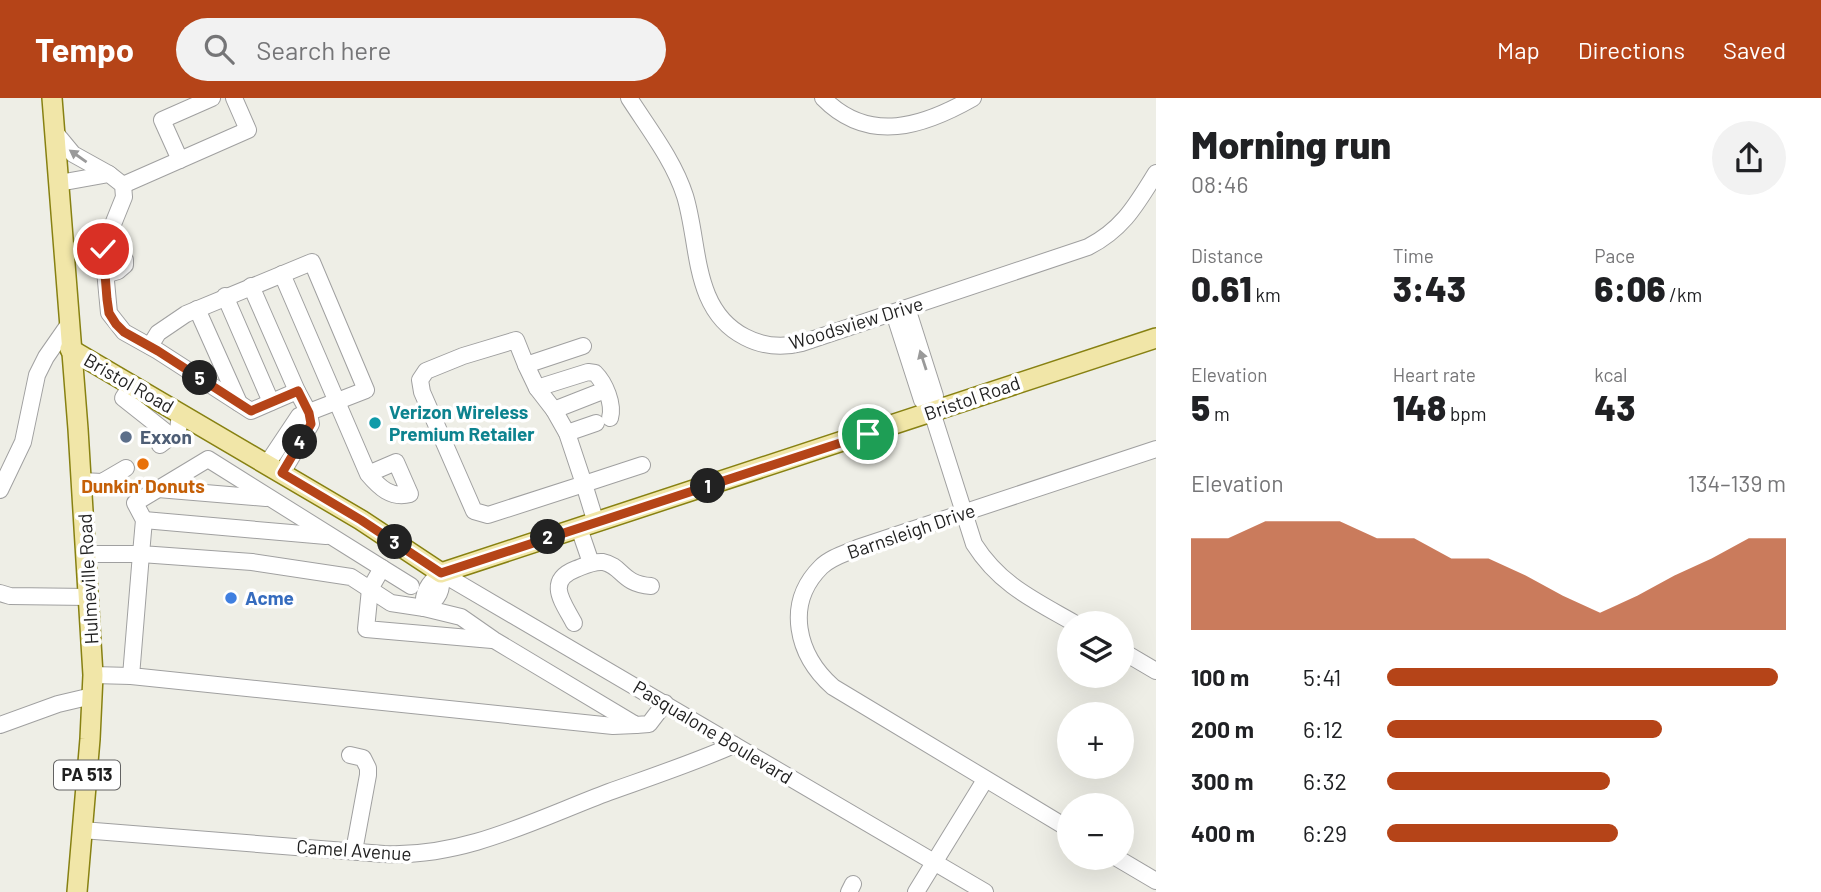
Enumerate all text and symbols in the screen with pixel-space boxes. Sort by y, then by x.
search box [176,18,666,81]
text: Tempo [35,29,134,69]
icon: search [200,30,238,68]
text: Search here [256,34,391,65]
text: Map [1497,35,1540,64]
text: Directions [1578,35,1685,64]
text: Saved [1723,35,1786,64]
text: Morning run [1191,121,1391,167]
button: share [1712,121,1786,195]
one-way arrow [69,149,87,163]
text: 08:46 [1191,170,1248,198]
pin [73,219,133,279]
icon: check [84,230,122,268]
text: Distance [1191,244,1263,267]
text: Time [1393,244,1434,267]
text: Pace [1594,244,1635,267]
text: 0.61 [1191,267,1252,309]
text: 3:43 [1393,267,1466,309]
text: 6:06 [1594,267,1666,309]
text: km [1252,283,1281,306]
text: /km [1666,283,1702,306]
street label: Woodsview Drive [786,291,926,354]
street label: Bristol Road [80,348,178,418]
one-way arrow [918,349,928,370]
pin: 5 [182,360,218,396]
text: Elevation [1191,363,1268,386]
text: Heart rate [1393,363,1476,386]
text: kcal [1594,363,1627,386]
text: 5 [194,366,205,389]
street label: Bristol Road [921,370,1023,425]
text: 5 [1191,386,1210,428]
text: 148 [1393,386,1446,428]
text: 43 [1594,386,1635,428]
place label: Verizon Wireless Premium Retailer [389,400,535,445]
text: m [1210,402,1230,425]
text: bpm [1446,402,1487,425]
pin [838,404,898,464]
marker: Verizon Wireless Premium Retailer [367,415,383,431]
icon: arrive [849,415,887,453]
pin: 4 [282,424,318,460]
place label: Exxon [140,425,192,448]
marker: Exxon [118,429,134,445]
text: 4 [294,430,305,453]
marker: Dunkin' Donuts [135,456,151,472]
pin: 1 [690,468,726,504]
text: Elevation [1191,469,1284,497]
text: 134–139 m [1688,469,1786,497]
place label: Dunkin' Donuts [81,474,205,497]
text: 1 [704,474,711,497]
street label: Barnsleigh Drive [844,498,978,563]
street label: Hulmeville Road [73,513,102,645]
pin: 2 [530,520,566,555]
pin: 3 [378,524,412,560]
text: 2 [542,525,553,548]
text: 3 [389,530,400,553]
place label: Acme [245,586,294,609]
marker: Acme [223,590,239,606]
map controls [1057,611,1134,870]
button: layers [1057,611,1134,688]
text: 100 m [1191,663,1249,691]
text: 5:41 [1303,663,1341,691]
street label: Pasqualone Boulevard [629,675,797,788]
button: + [1057,702,1134,779]
text: 200 m [1191,715,1254,743]
text: 6:12 [1303,715,1343,743]
road number: PA 513 [54,760,120,790]
text: 300 m [1191,767,1253,795]
text: 6:32 [1303,767,1347,795]
button: − [1057,793,1134,870]
text: 400 m [1191,819,1255,847]
text: 6:29 [1303,819,1347,847]
street label: Camel Avenue [296,834,412,865]

